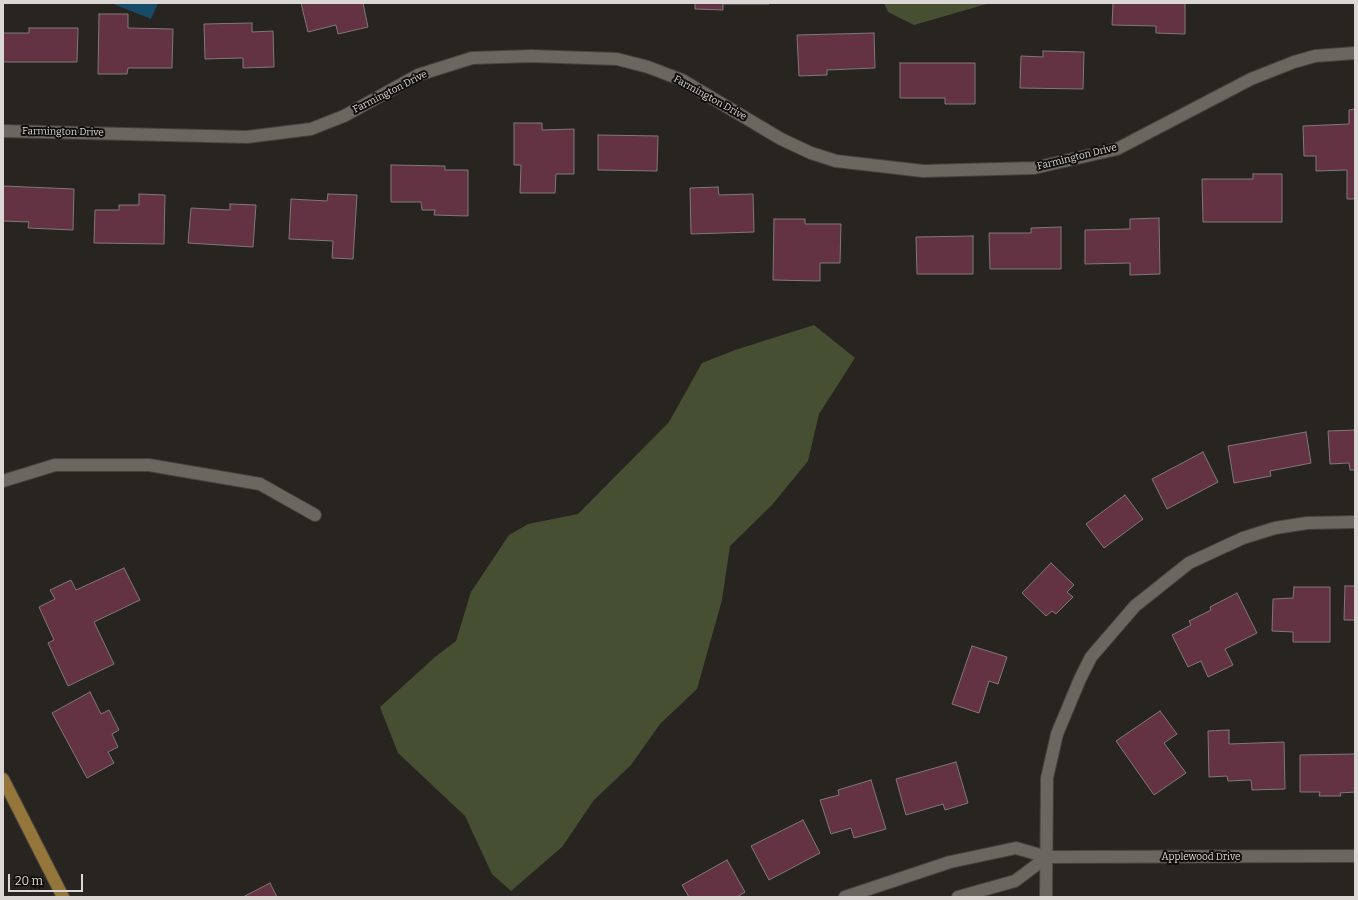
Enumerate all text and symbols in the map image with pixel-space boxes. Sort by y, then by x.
street label: Farmington Drive [351,68,429,116]
street label: Farmington Drive [671,73,749,123]
street label: Farmington Drive [22,125,104,139]
street label: Farmington Drive [1036,141,1118,173]
street label: Applewood Drive [1162,851,1240,863]
scale bar [10,866,85,892]
text: 20 m [15,874,43,888]

